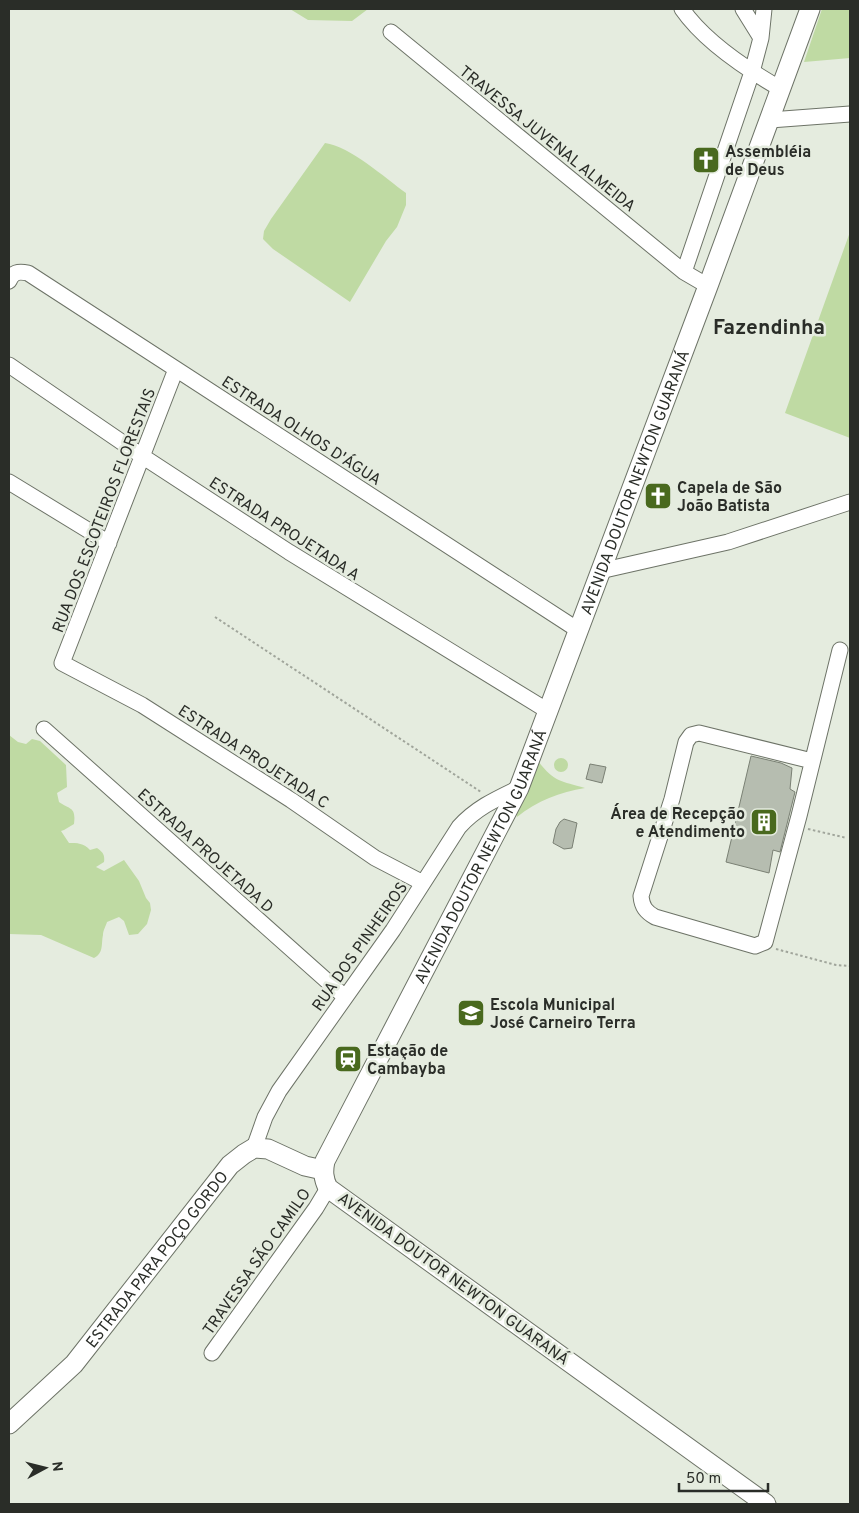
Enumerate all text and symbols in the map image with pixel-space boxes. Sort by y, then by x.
street label: TRAVESSA JUVENAL ALMEIDA [455,62,639,217]
place label: Assembléia de Deus [725,143,811,181]
church icon: Assembléia de Deus [691,145,721,175]
district label: Fazendinha [713,315,825,342]
street label: AVENIDA DOUTOR NEWTON GUARANÁ [577,347,695,618]
street label: ESTRADA OLHOS D'ÁGUA [217,371,386,491]
street label: RUA DOS ESCOTEIROS FLORESTAIS [49,385,161,636]
street label: ESTRADA PROJETADA A [205,473,363,586]
place label: Capela de São João Batista [677,479,782,517]
church icon: Capela de São João Batista [643,481,673,511]
street label: ESTRADA PROJETADA C [174,701,332,814]
street label: AVENIDA DOUTOR NEWTON GUARANÁ [411,726,552,988]
street label: ESTRADA PROJETADA D [132,785,277,918]
place label: Área de Recepção e Atendimento [610,803,745,843]
building icon: Área de Recepção e Atendimento [749,807,779,837]
street label: RUA DOS PINHEIROS [308,879,413,1016]
place label: Escola Municipal José Carneiro Terra [490,996,636,1034]
school or university icon: Escola Municipal José Carneiro Terra [456,998,486,1028]
place label: Estação de Cambayba [367,1042,448,1080]
station icon: Estação de Cambayba [333,1044,363,1074]
street label: ESTRADA PARA POÇO GORDO [82,1168,234,1353]
street label: TRAVESSA SÃO CAMILO [197,1183,316,1339]
street label: AVENIDA DOUTOR NEWTON GUARANÁ [333,1187,574,1370]
north arrow [20,1443,70,1493]
scale bar [679,1460,768,1492]
text: N [47,1461,65,1473]
text: 50 m [686,1470,721,1489]

